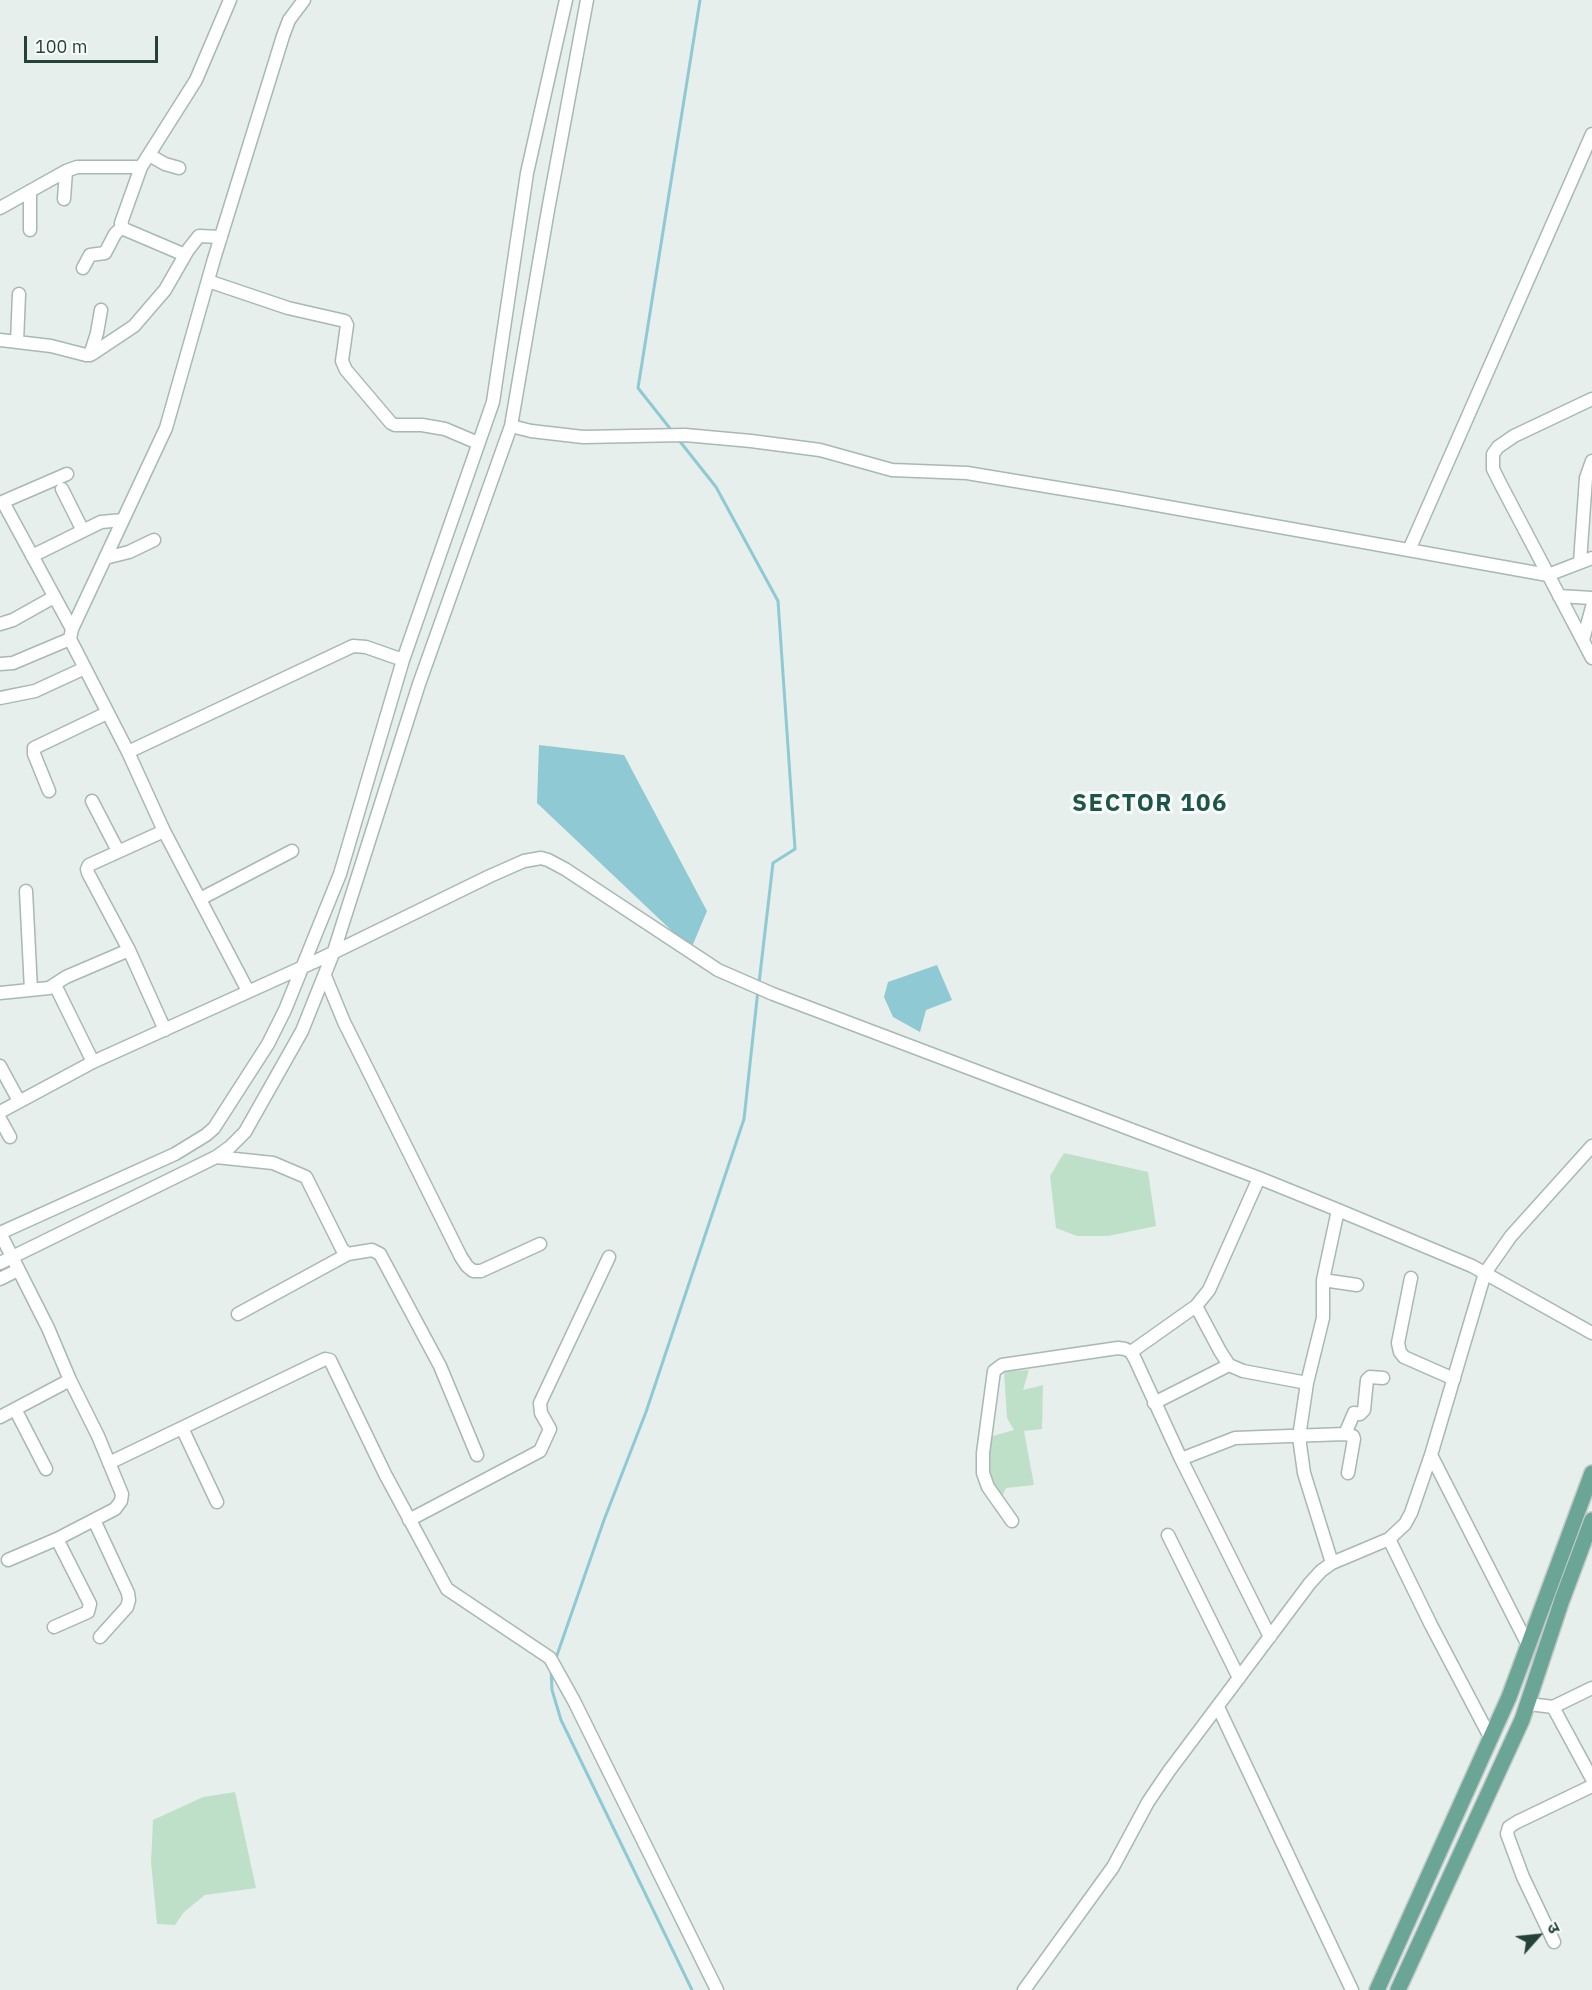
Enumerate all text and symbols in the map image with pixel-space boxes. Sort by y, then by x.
scale bar [27,24,160,62]
text: 100 m [35,35,87,58]
district label: SECTOR 106 [1072,790,1228,818]
north arrow [1508,1906,1568,1966]
text: उ [1543,1919,1565,1937]

